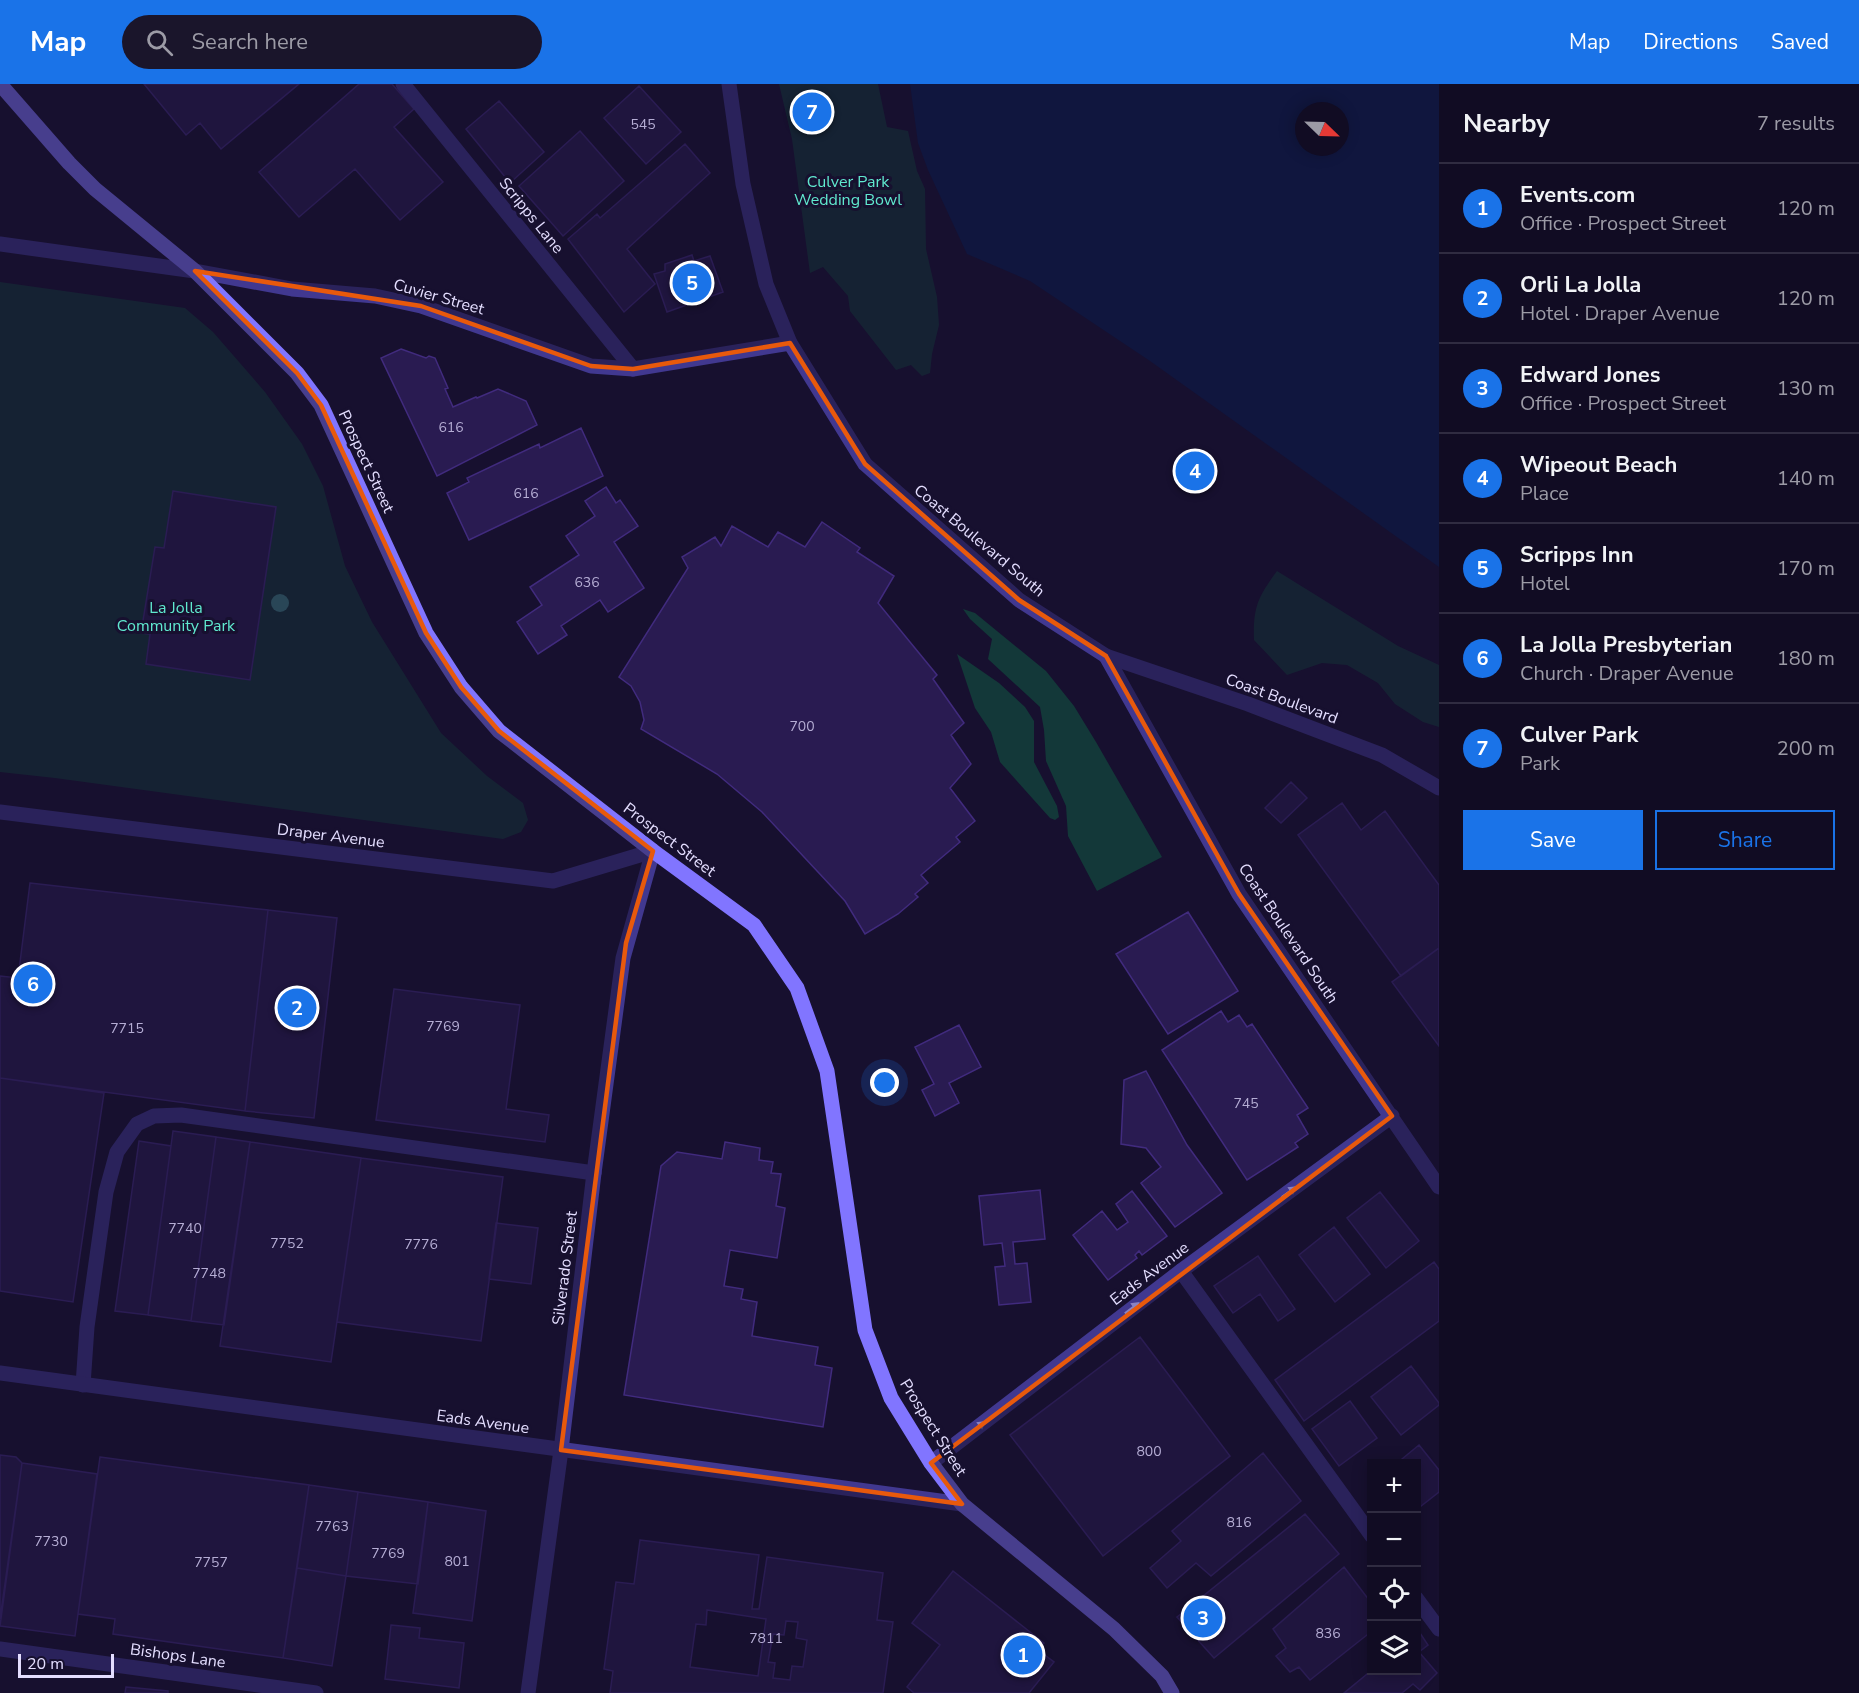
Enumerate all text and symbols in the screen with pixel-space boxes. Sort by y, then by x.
search box [122,15,542,69]
text: Map [30,23,86,61]
icon: search [143,26,176,59]
text: Search here [191,27,308,57]
text: Map [1569,28,1610,56]
text: Directions [1643,28,1738,56]
text: Saved [1771,28,1829,56]
pin: 7 [792,90,832,135]
north arrow [1295,102,1349,156]
text: Nearby [1463,106,1550,141]
text: 7 results [1757,110,1835,137]
house number: 545 [630,115,656,134]
park label: Culver Park Wedding Bowl [794,171,902,211]
street label: Scripps Lane [494,173,569,258]
text: Events.com [1520,180,1635,210]
text: 1 [1477,195,1489,222]
text: 120 m [1777,195,1835,222]
text: Office · Prospect Street [1520,210,1726,237]
pin: 5 [672,260,712,306]
text: Orli La Jolla [1520,270,1641,300]
street label: Cuvier Street [391,273,487,321]
text: 2 [1477,285,1489,312]
text: 120 m [1777,285,1835,312]
text: Hotel · Draper Avenue [1520,300,1720,327]
text: Edward Jones [1520,360,1660,390]
text: 3 [1477,375,1489,402]
text: 130 m [1777,375,1835,402]
text: Office · Prospect Street [1520,390,1726,417]
street label: Prospect Street [333,407,400,517]
house number: 616 [438,418,464,437]
pin: 4 [1176,448,1214,494]
text: Wipeout Beach [1520,450,1677,480]
text: 4 [1477,465,1489,492]
text: 140 m [1777,465,1835,492]
street label: Coast Boulevard South [909,479,1050,602]
text: Place [1520,480,1569,507]
house number: 616 [513,484,539,503]
text: Scripps Inn [1520,540,1634,570]
text: 5 [1477,555,1489,582]
text: 170 m [1777,555,1835,582]
text: Hotel [1520,570,1570,597]
house number: 636 [574,573,600,592]
park label: La Jolla Community Park [117,597,236,637]
text: La Jolla Presbyterian [1520,630,1732,660]
text: 6 [1477,645,1489,672]
text: 180 m [1777,645,1835,672]
text: Church · Draper Avenue [1520,660,1734,687]
street label: Coast Boulevard [1222,668,1341,729]
house number: 700 [789,717,815,736]
text: Culver Park [1520,720,1638,750]
text: 7 [1477,735,1489,762]
text: 200 m [1777,735,1835,762]
text: Park [1520,750,1560,777]
street label: Prospect Street [619,798,721,882]
button: Save [1463,810,1643,870]
button: Share [1655,810,1835,870]
street label: Draper Avenue [276,818,386,854]
street label: Coast Boulevard South [1233,859,1343,1008]
pin: 6 [14,962,52,1006]
pin: 2 [278,986,316,1030]
house number: 7769 [426,1017,460,1036]
house number: 7715 [110,1019,144,1038]
your location [870,1068,899,1097]
house number: 745 [1233,1094,1259,1113]
one-way arrow [1280,1186,1296,1198]
street label: Silverado Street [547,1209,583,1326]
house number: 7740 [168,1219,202,1238]
house number: 7752 [270,1234,304,1253]
house number: 7776 [404,1235,438,1254]
street label: Eads Avenue [1106,1237,1193,1311]
house number: 7748 [192,1264,226,1283]
one-way arrow [1125,1303,1140,1315]
street label: Prospect Street [894,1375,972,1481]
street label: Eads Avenue [435,1405,531,1439]
one-way arrow [970,1422,985,1434]
house number: 800 [1136,1442,1162,1461]
map controls [1367,1459,1421,1675]
button: + [1367,1459,1421,1513]
house number: 816 [1226,1513,1252,1532]
button: − [1367,1513,1421,1567]
house number: 7763 [315,1517,349,1536]
house number: 7730 [34,1532,68,1551]
house number: 7769 [371,1544,405,1563]
house number: 801 [444,1552,470,1571]
house number: 7757 [194,1553,228,1572]
button: locate [1367,1567,1421,1621]
pin: 3 [1184,1596,1222,1640]
button: layers [1367,1621,1421,1675]
house number: 836 [1315,1624,1341,1643]
house number: 7811 [749,1629,783,1648]
pin: 1 [1004,1632,1042,1678]
street label: Bishops Lane [129,1638,227,1674]
scale bar [18,1651,114,1678]
text: 20 m [27,1653,64,1675]

